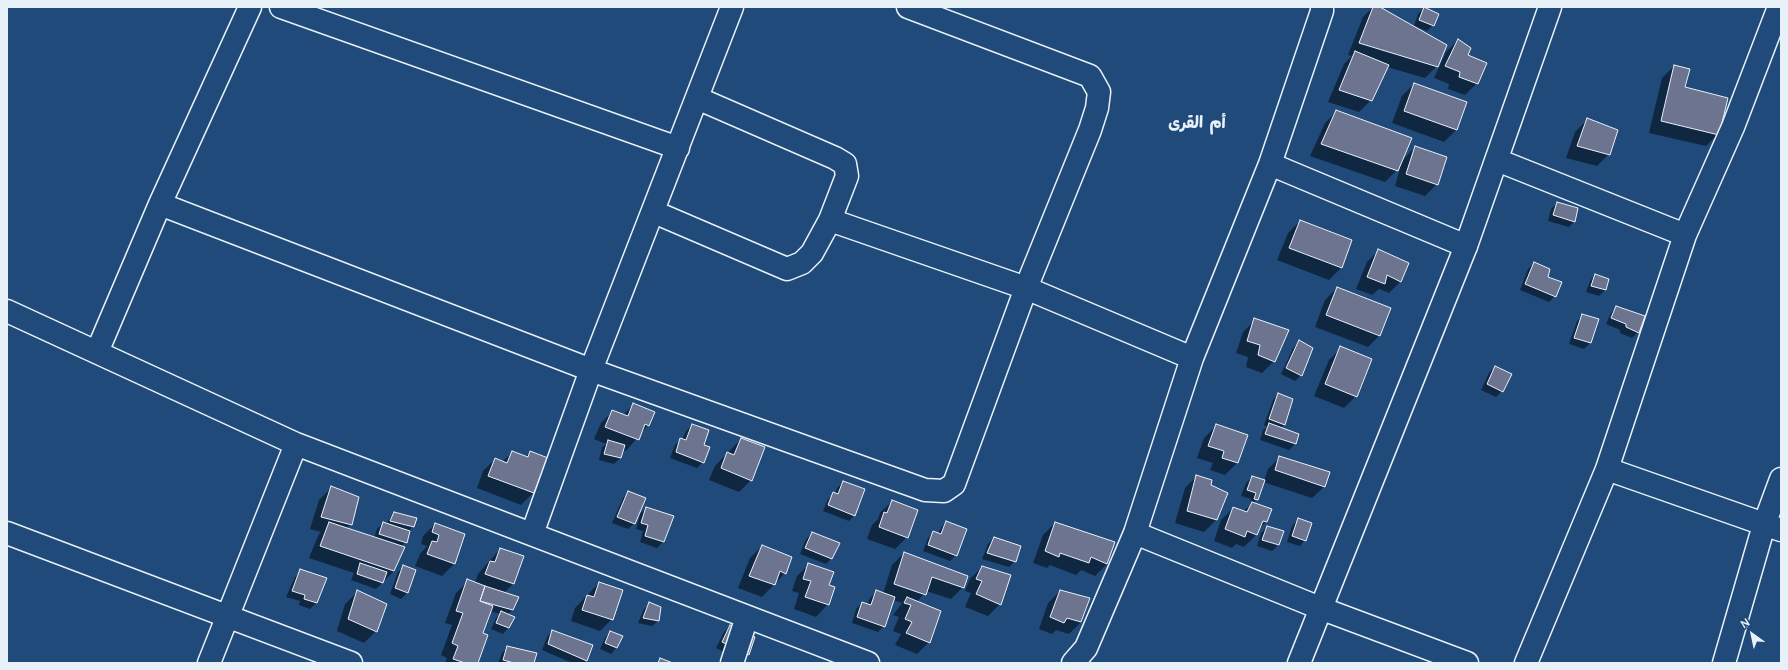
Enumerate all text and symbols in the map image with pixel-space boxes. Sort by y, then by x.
district label: أم القرى [1168,115,1226,135]
north arrow [1732,614,1772,654]
text: N [1738,615,1752,632]

